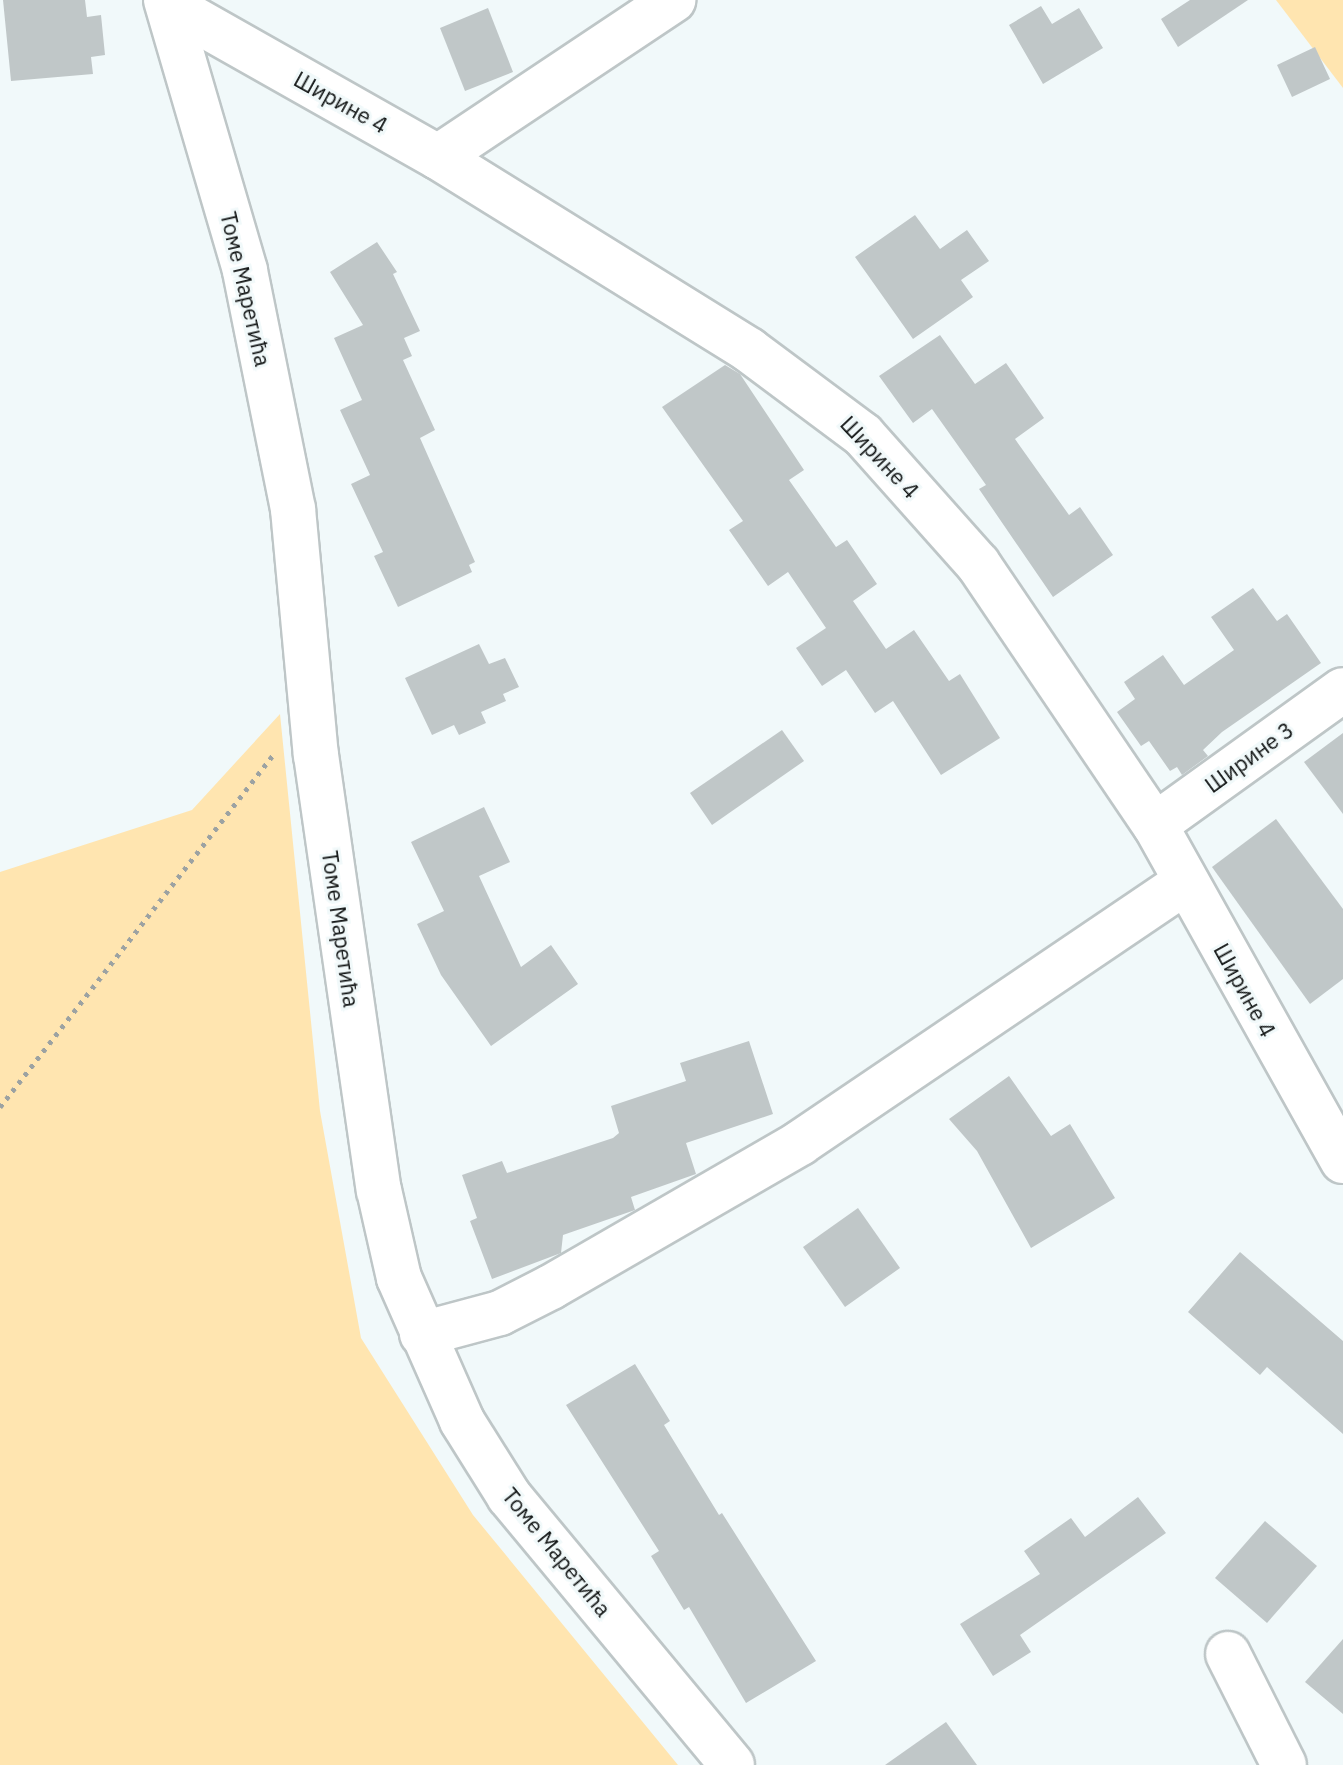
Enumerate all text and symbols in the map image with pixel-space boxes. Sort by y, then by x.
street label: Ширине 4 [290,65,392,139]
street label: Томе Маретића [215,209,277,369]
street label: Ширине 4 [835,410,925,504]
street label: Ширине 3 [1200,716,1298,798]
street label: Томе Маретића [317,849,365,1009]
street label: Ширине 4 [1208,939,1282,1041]
street label: Томе Маретића [497,1482,617,1622]

